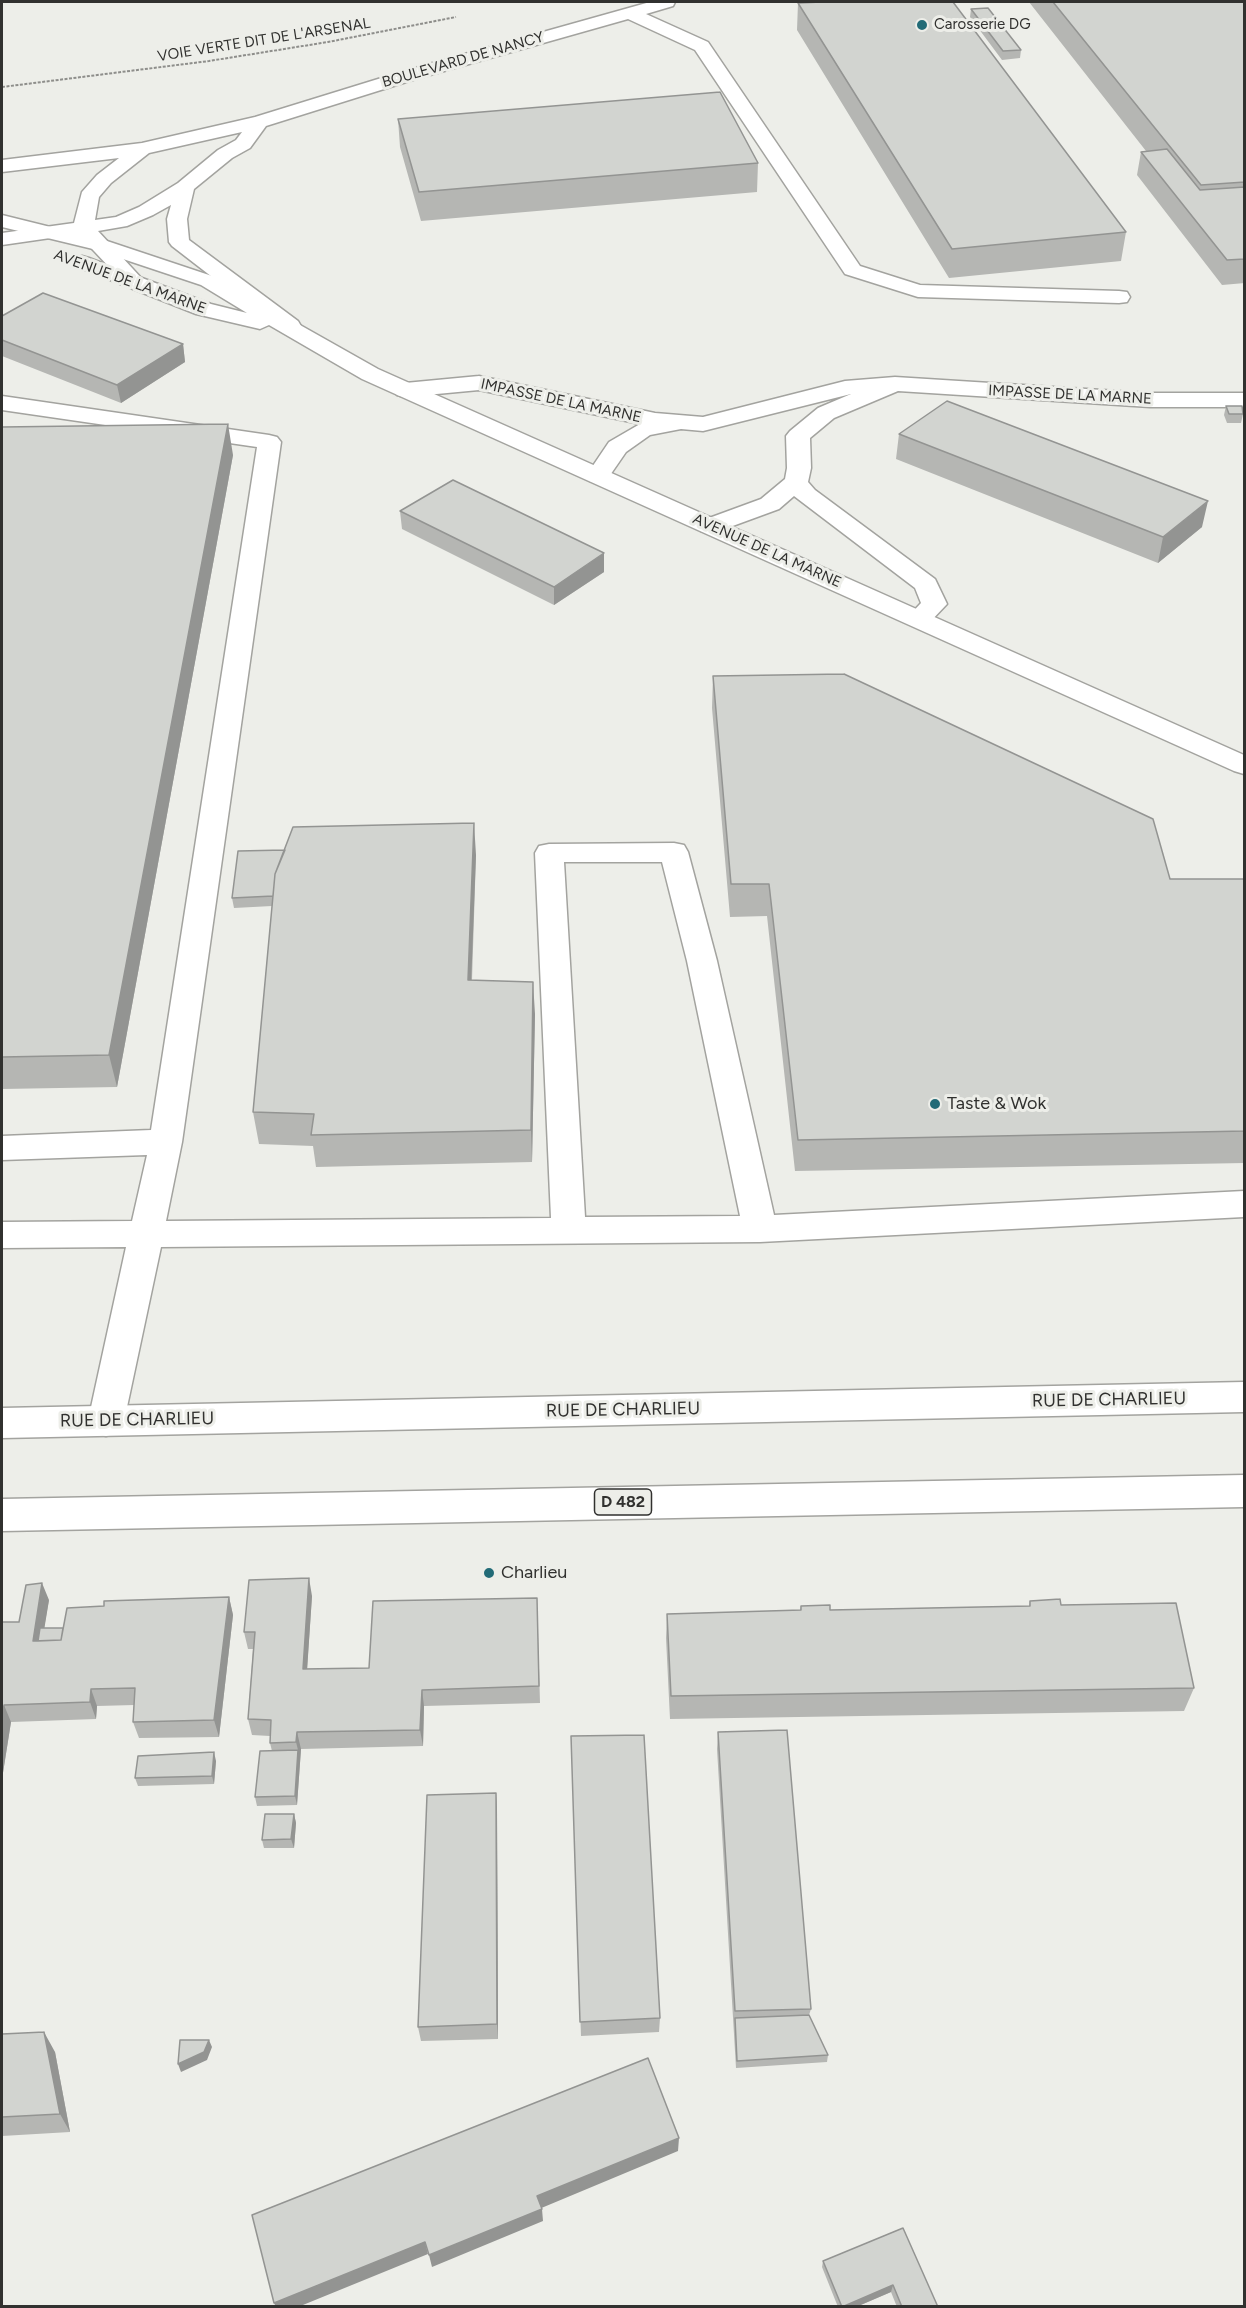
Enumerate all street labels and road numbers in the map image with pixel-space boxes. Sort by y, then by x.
street label: VOIE VERTE DIT DE L'ARSENAL [156,14,372,66]
street label: BOULEVARD DE NANCY [380,28,546,92]
street label: AVENUE DE LA MARNE [51,246,209,318]
street label: IMPASSE DE LA MARNE [479,375,643,427]
street label: IMPASSE DE LA MARNE [988,382,1152,408]
street label: AVENUE DE LA MARNE [690,510,844,592]
street label: RUE DE CHARLIEU [1032,1388,1186,1412]
street label: RUE DE CHARLIEU [546,1398,700,1422]
street label: RUE DE CHARLIEU [60,1408,214,1432]
road number: D 482 [594,1489,652,1515]

